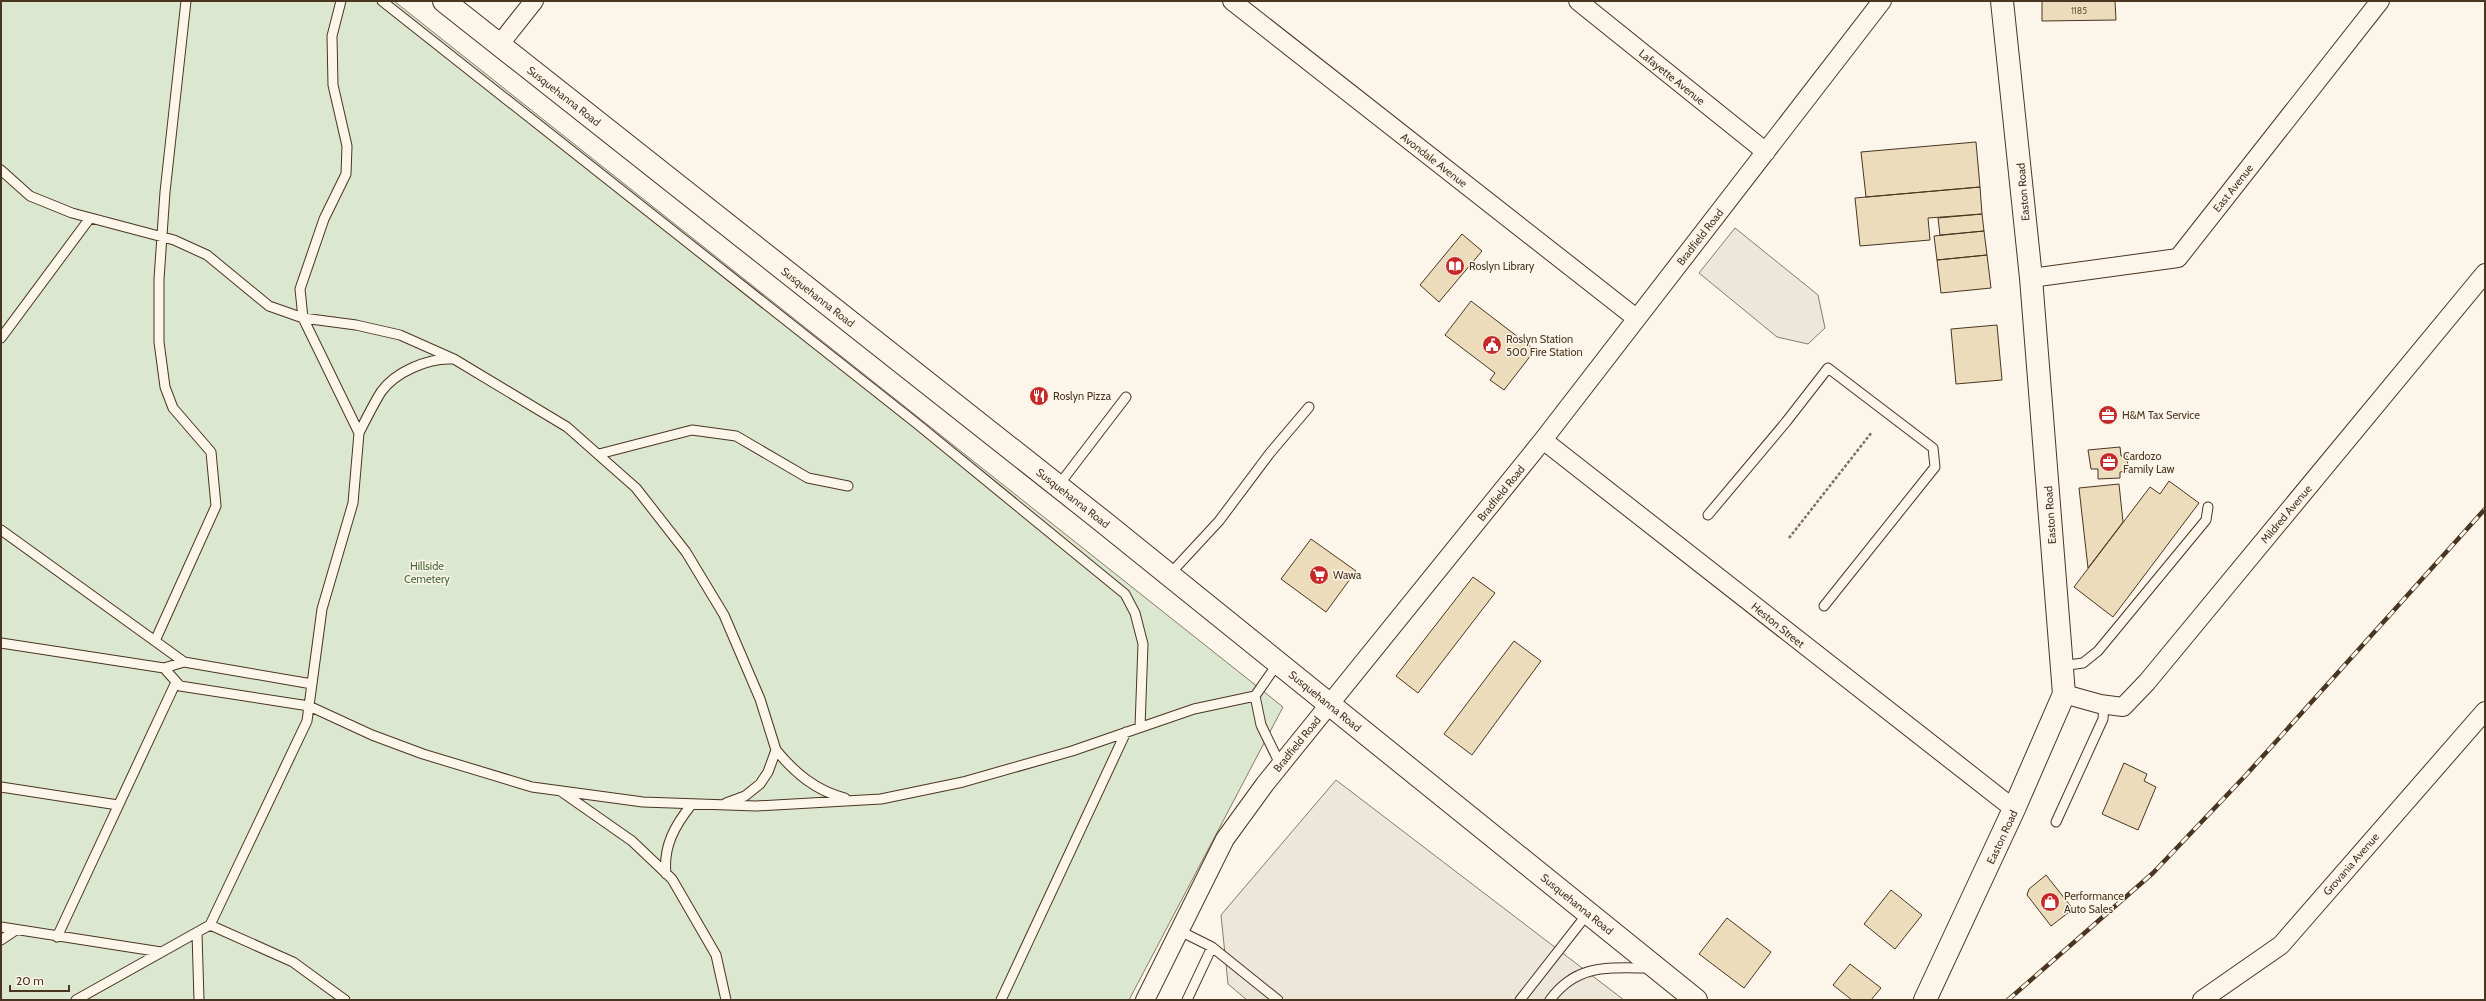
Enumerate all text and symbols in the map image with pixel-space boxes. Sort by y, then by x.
house number: 1185 [2071,5,2087,16]
street label: Lafayette Avenue [1636,46,1708,108]
street label: Susquehanna Road [524,63,604,129]
street label: Avondale Avenue [1398,130,1470,191]
street label: East Avenue [2210,161,2256,215]
street label: Easton Road [2013,162,2033,222]
street label: Bradfield Road [1674,206,1726,268]
library icon: Roslyn Library [1444,255,1466,277]
place label: Roslyn Library [1469,259,1535,273]
street label: Susquehanna Road [778,264,858,330]
place label: Roslyn Station 500 Fire Station [1506,332,1583,359]
public building icon: Roslyn Station 500 Fire Station [1481,334,1503,356]
restaurant icon: Roslyn Pizza [1028,385,1050,407]
place label: Roslyn Pizza [1053,389,1112,403]
office icon: H&M Tax Service [2097,404,2119,426]
place label: H&M Tax Service [2122,408,2200,422]
place label: Cardozo Family Law [2123,449,2175,476]
office icon: Cardozo Family Law [2098,451,2120,473]
street label: Bradfield Road [1474,462,1528,524]
street label: Susquehanna Road [1033,465,1113,531]
street label: Mildred Avenue [2257,482,2315,546]
street label: Easton Road [2041,486,2059,544]
park label: Hillside Cemetery [404,559,450,586]
supermarket icon: Wawa [1308,564,1330,586]
place label: Wawa [1333,568,1362,582]
street label: Heston Street [1749,599,1808,651]
street label: Susquehanna Road [1286,667,1364,735]
street label: Bradfield Road [1270,713,1324,775]
street label: Easton Road [1983,808,2021,866]
street label: Grovania Avenue [2320,830,2382,898]
street label: Susquehanna Road [1538,870,1616,938]
place label: Performance Auto Sales [2064,889,2124,916]
shop icon: Performance Auto Sales [2039,891,2061,913]
scale bar [10,967,69,993]
text: 20 m [16,973,44,988]

